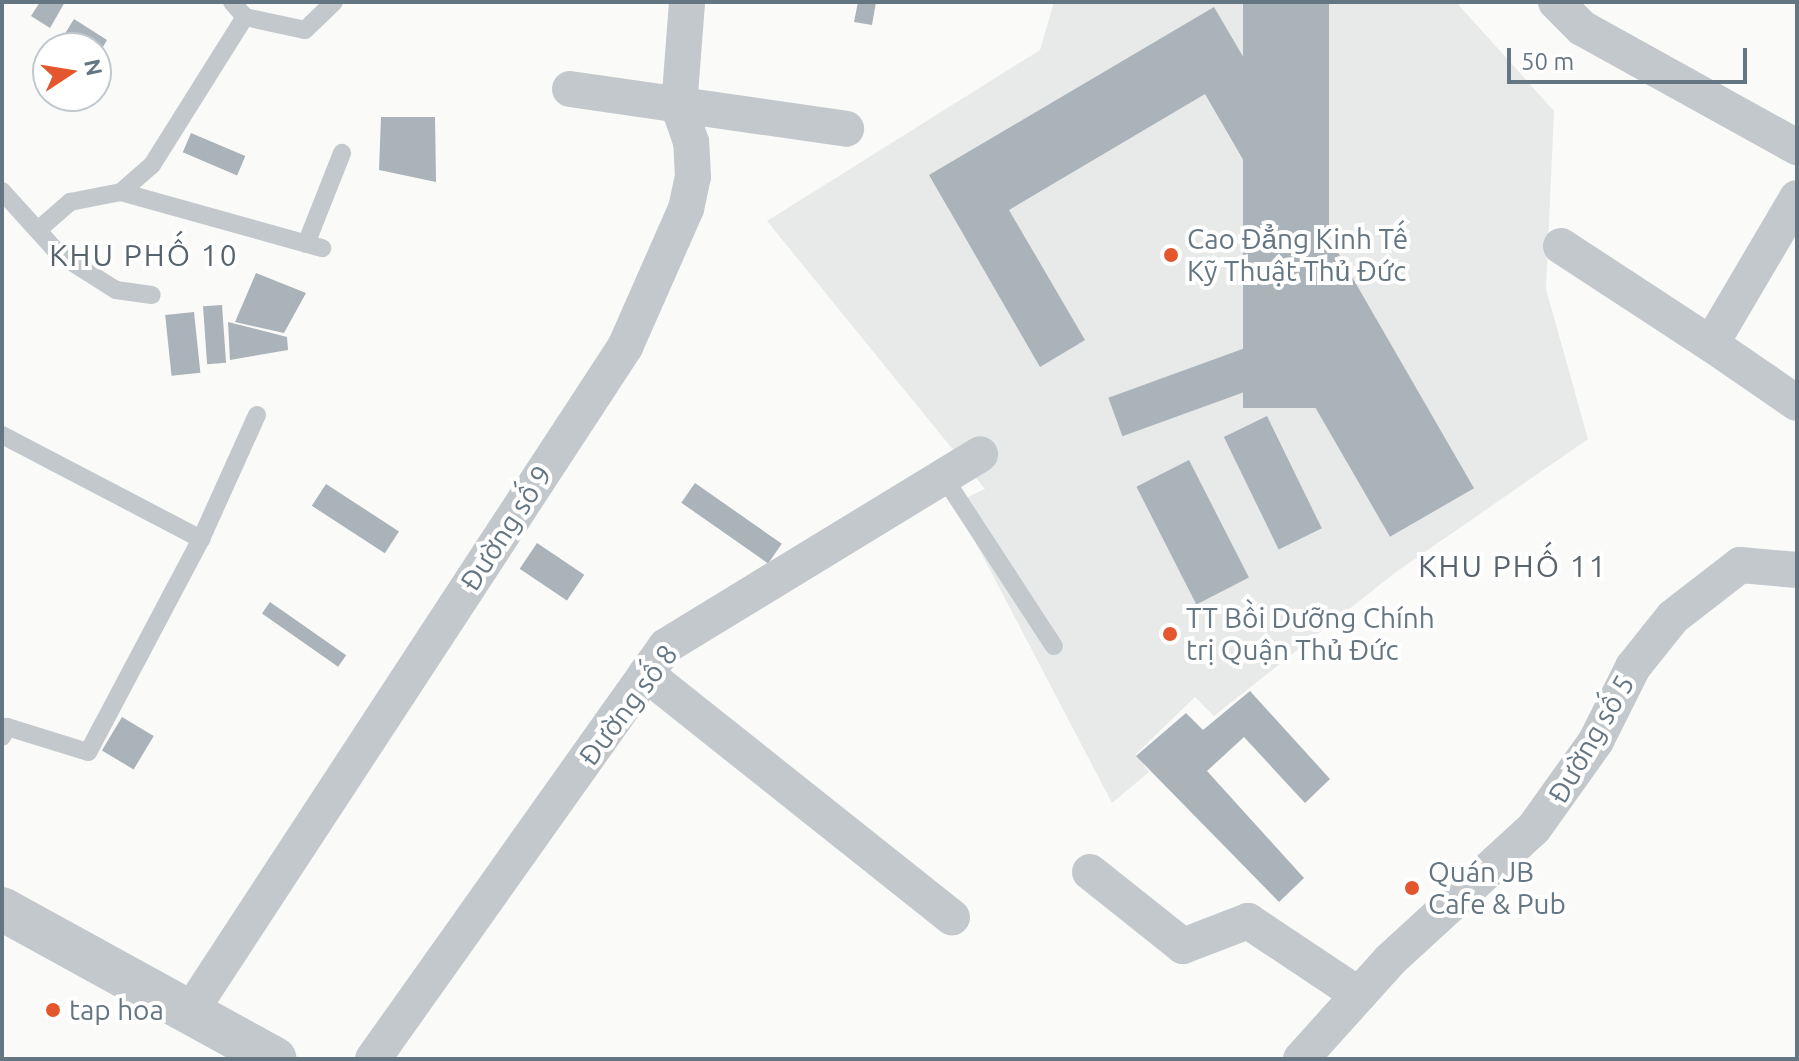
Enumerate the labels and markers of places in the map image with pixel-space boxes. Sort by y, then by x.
place label: Cao Đẳng Kinh Tế Kỹ Thuật Thủ Đức [1187,222,1408,288]
marker: Cao Đẳng Kinh Tế Kỹ Thuật Thủ Đức [1162,246,1180,264]
place label: TT Bồi Dưỡng Chính trị Quận Thủ Đức [1186,601,1435,667]
marker: TT Bồi Dưỡng Chính trị Quận Thủ Đức [1161,625,1179,643]
place label: Quán JB Cafe & Pub [1428,855,1566,921]
marker: Quán JB Cafe & Pub [1403,879,1421,897]
place label: tap hoa [69,993,164,1027]
marker: tap hoa [44,1001,62,1019]

